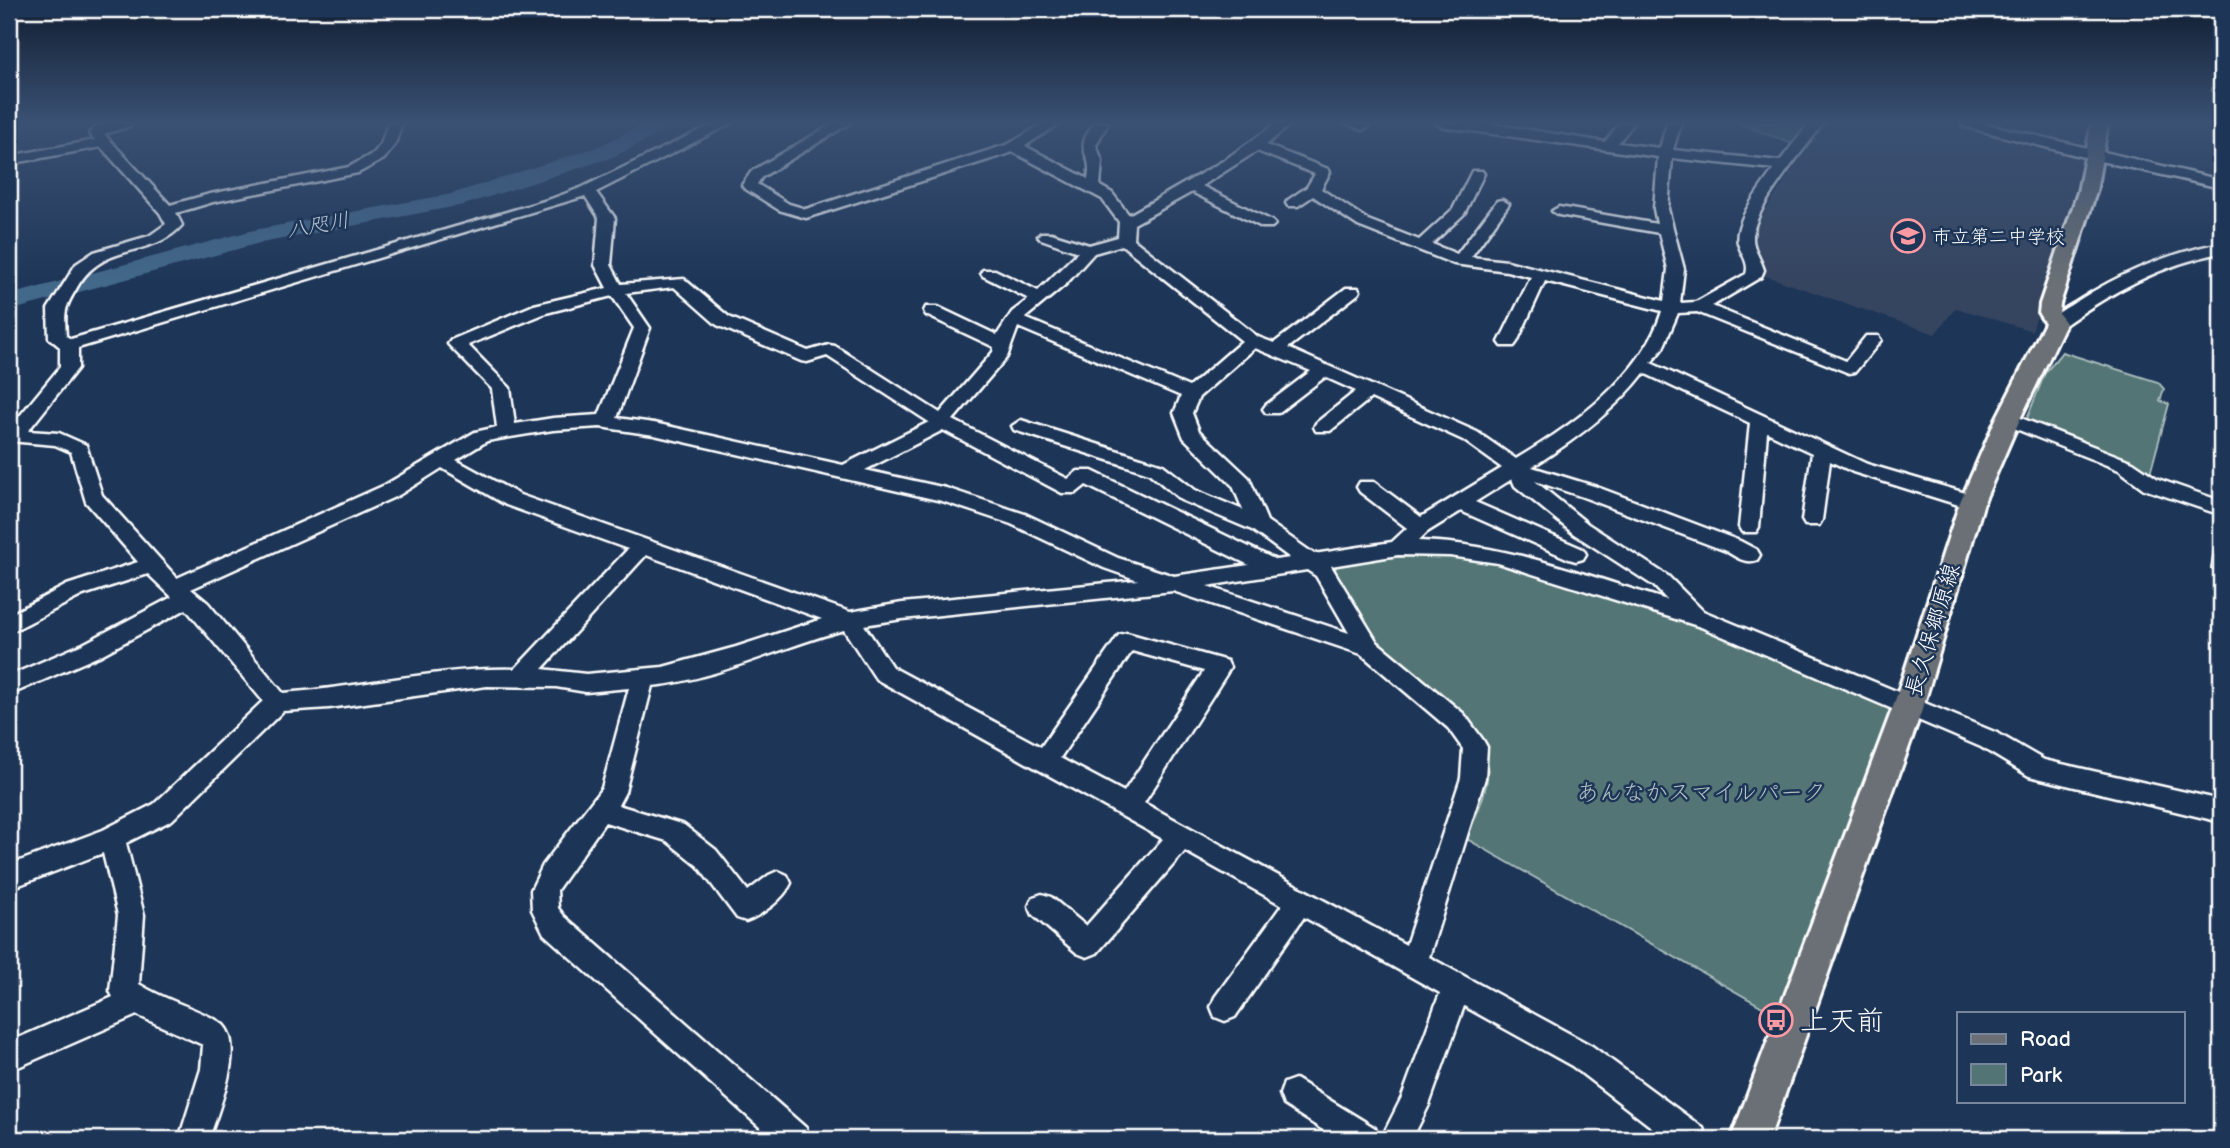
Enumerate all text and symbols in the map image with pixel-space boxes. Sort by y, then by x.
water label: 八咫川 [285,208,351,243]
school or university icon: 市立第二中学校 [1889,217,1927,255]
place label: 市立第二中学校 [1932,226,2065,249]
street label: 長久保郷原線 [1899,560,1967,700]
park label: あんなかスマイルパーク [1576,779,1826,807]
bus stop icon: 上天前 [1757,1001,1795,1039]
place label: 上天前 [1800,1005,1884,1038]
legend [1957,1012,2184,1102]
text: Road [2020,1027,2071,1052]
text: Park [2020,1063,2063,1088]

